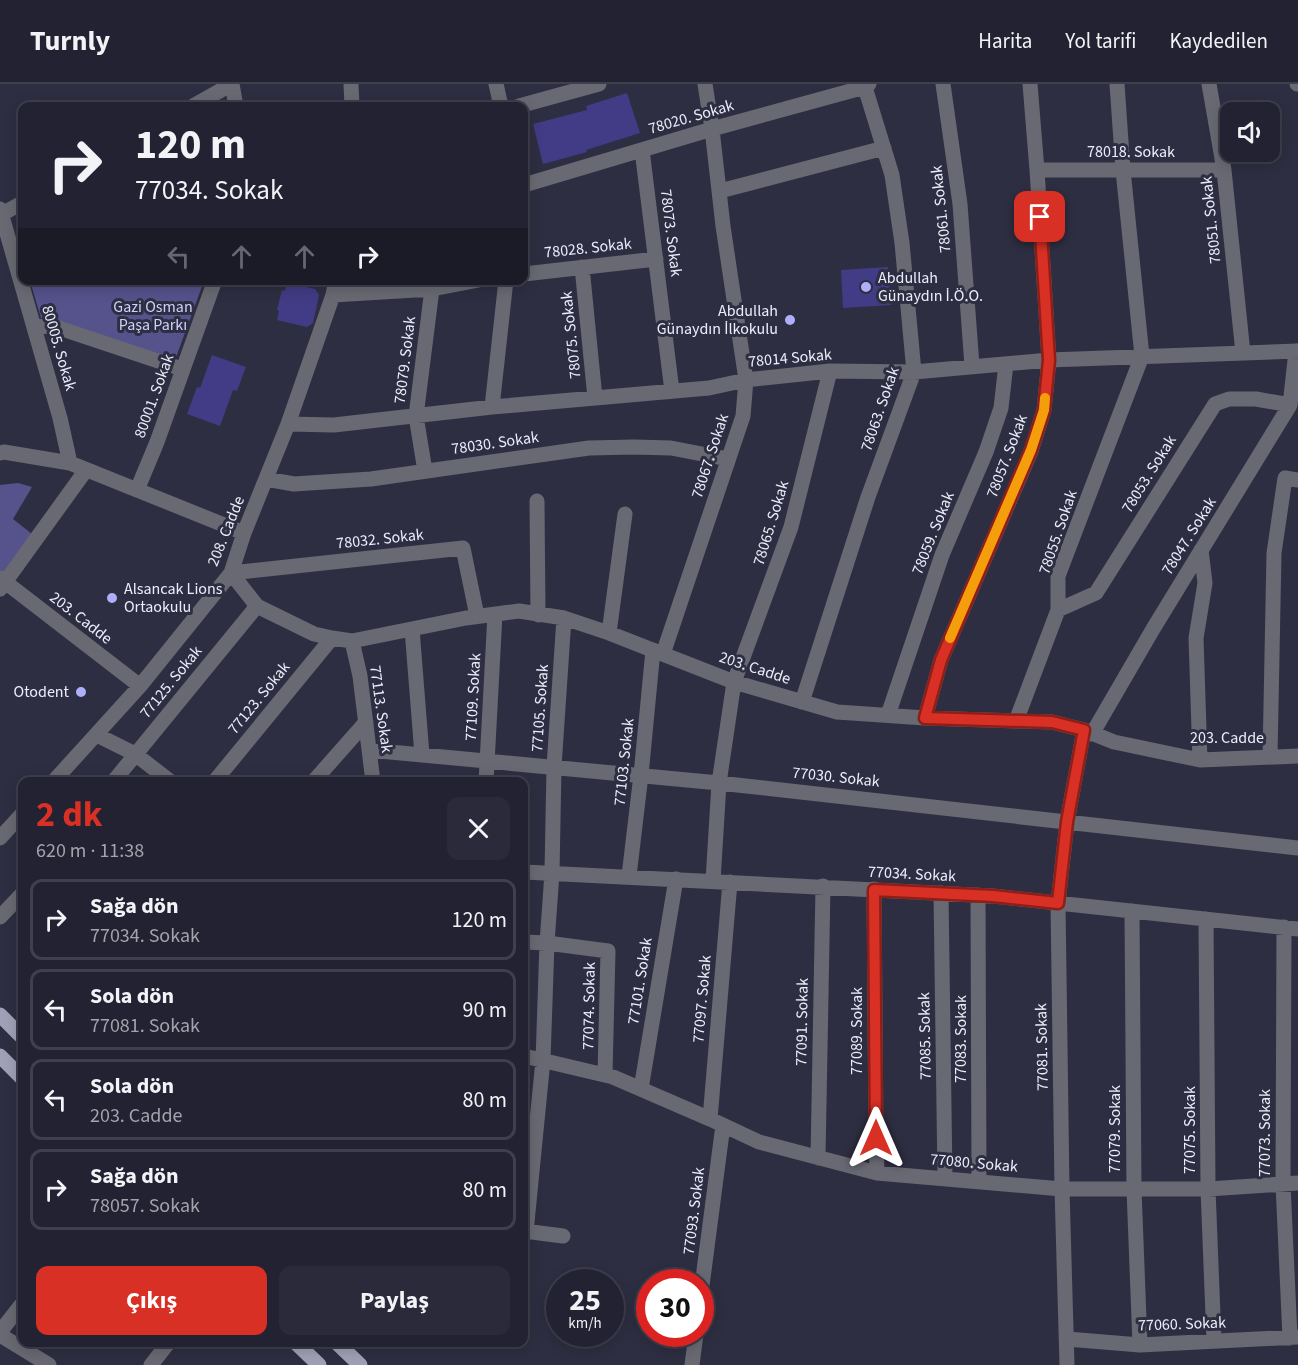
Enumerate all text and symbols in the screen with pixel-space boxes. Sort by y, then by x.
text: Turnly [30,21,110,61]
text: Harita [978,26,1032,56]
text: Yol tarifi [1065,26,1136,56]
text: Kaydedilen [1169,26,1268,56]
street label: 78020. Sokak [646,94,736,140]
map controls [1220,102,1280,162]
button: sound [1220,102,1280,162]
text: 120 m [135,115,246,175]
icon: right [36,126,114,204]
street label: 78018. Sokak [1087,141,1175,163]
street label: 78061. Sokak [925,164,957,254]
text: 77034. Sokak [135,171,283,210]
street label: 78051. Sokak [1195,175,1227,265]
street label: 78073. Sokak [655,188,687,278]
pin [1014,191,1065,242]
icon: arrive [1023,200,1056,233]
street label: 78028. Sokak [543,232,633,264]
icon: left [162,240,195,273]
icon: ahead [225,240,258,273]
icon: ahead [288,240,321,273]
icon: right [351,240,384,273]
place label: Abdullah Günaydın İ.Ö.O. [878,267,983,307]
marker: Abdullah Günaydın İ.Ö.O. [859,280,873,294]
street label: 78075. Sokak [555,290,587,380]
park label: Gazi Osman Paşa Parkı [113,296,193,336]
place label: Abdullah Günaydın İlkokulu [657,300,778,340]
street label: 80005. Sokak [36,303,82,393]
marker: Abdullah Günaydın İlkokulu [783,313,797,327]
street label: 78079. Sokak [389,315,421,405]
street label: 78014 Sokak [747,343,833,373]
street label: 80001. Sokak [129,351,179,441]
street label: 78063. Sokak [855,364,905,454]
street label: 78067. Sokak [686,411,734,501]
street label: 78057. Sokak [981,411,1033,501]
street label: 78030. Sokak [450,426,540,460]
street label: 78053. Sokak [1116,431,1182,517]
street label: 78065. Sokak [748,478,794,568]
street label: 78055. Sokak [1033,487,1083,577]
street label: 78059. Sokak [906,488,960,578]
street label: 208. Cadde [202,493,250,569]
street label: 78047. Sokak [1156,493,1222,579]
street label: 78032. Sokak [335,523,425,555]
place label: Alsancak Lions Ortaokulu [124,578,223,618]
street label: 203. Cadde [45,587,117,649]
marker: Alsancak Lions Ortaokulu [105,591,119,605]
street label: 77125. Sokak [135,641,207,723]
street label: 203. Cadde [716,646,794,690]
street label: 77109. Sokak [460,652,486,741]
street label: 77123. Sokak [223,657,295,739]
street label: 77105. Sokak [526,663,554,753]
street label: 77113. Sokak [364,664,398,754]
place label: Otodent [14,681,70,703]
marker: Otodent [74,685,88,699]
street label: 77103. Sokak [608,717,640,807]
street label: 203. Cadde [1190,727,1264,749]
street label: 77030. Sokak [791,761,881,793]
text: 2 dk [36,789,103,840]
button: close [447,797,510,860]
text: 620 m · 11:38 [36,837,144,865]
street label: 77034. Sokak [868,861,957,887]
text: Sağa dön [90,890,179,922]
icon: right [39,903,72,936]
text: 120 m [452,904,507,936]
text: 77034. Sokak [90,922,200,950]
street label: 77101. Sokak [622,936,658,1026]
street label: 77097. Sokak [687,954,717,1044]
street label: 77074. Sokak [577,962,601,1050]
street label: 77091. Sokak [790,978,814,1066]
text: Sola dön [90,980,174,1012]
street label: 77089. Sokak [846,987,868,1075]
street label: 77085. Sokak [913,992,937,1080]
icon: left [39,993,72,1026]
text: 90 m [462,994,507,1026]
street label: 77083. Sokak [950,995,972,1083]
street label: 77081. Sokak [1030,1003,1054,1091]
text: 77081. Sokak [90,1012,200,1040]
text: Sola dön [90,1070,174,1102]
icon: left [39,1083,72,1116]
text: 80 m [462,1084,507,1116]
street label: 77079. Sokak [1104,1085,1126,1173]
street label: 77075. Sokak [1179,1086,1201,1174]
street label: 77073. Sokak [1254,1089,1276,1177]
text: 203. Cadde [90,1102,182,1130]
position arrow [844,1106,908,1170]
street label: 77080. Sokak [929,1148,1019,1178]
text: Sağa dön [90,1160,179,1192]
street label: 77093. Sokak [678,1166,710,1256]
icon: right [39,1173,72,1206]
text: 80 m [462,1174,507,1206]
text: 78057. Sokak [90,1192,200,1220]
button: Çıkış [36,1266,267,1335]
button: Paylaş [279,1266,510,1335]
speed limit sign: 30 [636,1269,714,1347]
text: 25 [569,1279,601,1322]
street label: 77060. Sokak [1138,1311,1226,1337]
text: km/h [568,1313,602,1334]

